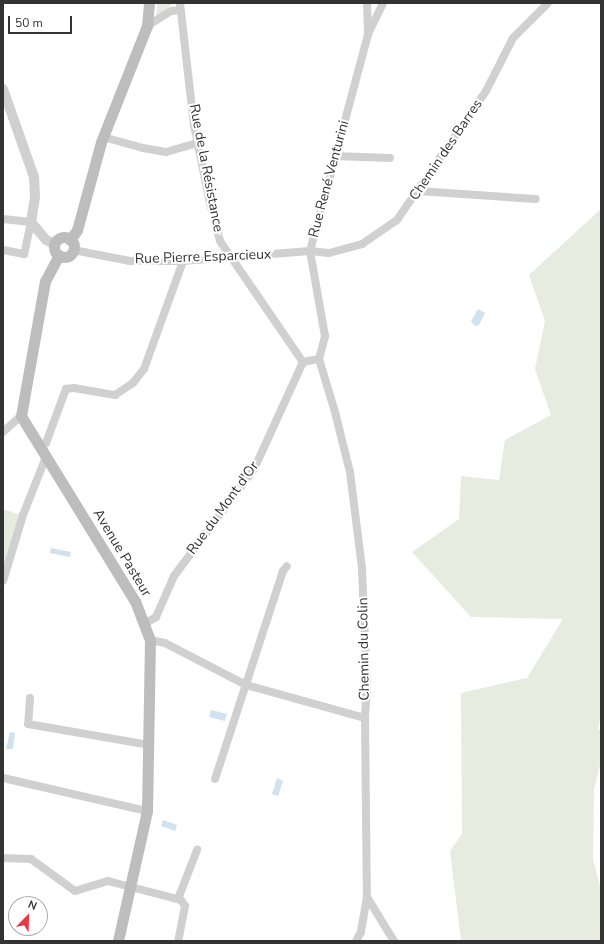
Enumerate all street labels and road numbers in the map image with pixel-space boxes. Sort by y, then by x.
street label: Chemin des Barres [406,96,486,204]
street label: Rue de la Résistance [185,103,227,233]
street label: Rue René Venturini [305,119,353,239]
street label: Rue Pierre Esparcieux [135,246,271,268]
street label: Rue du Mont d'Or [184,458,262,558]
street label: Avenue Pasteur [89,506,155,600]
street label: Chemin du Colin [355,597,373,701]

